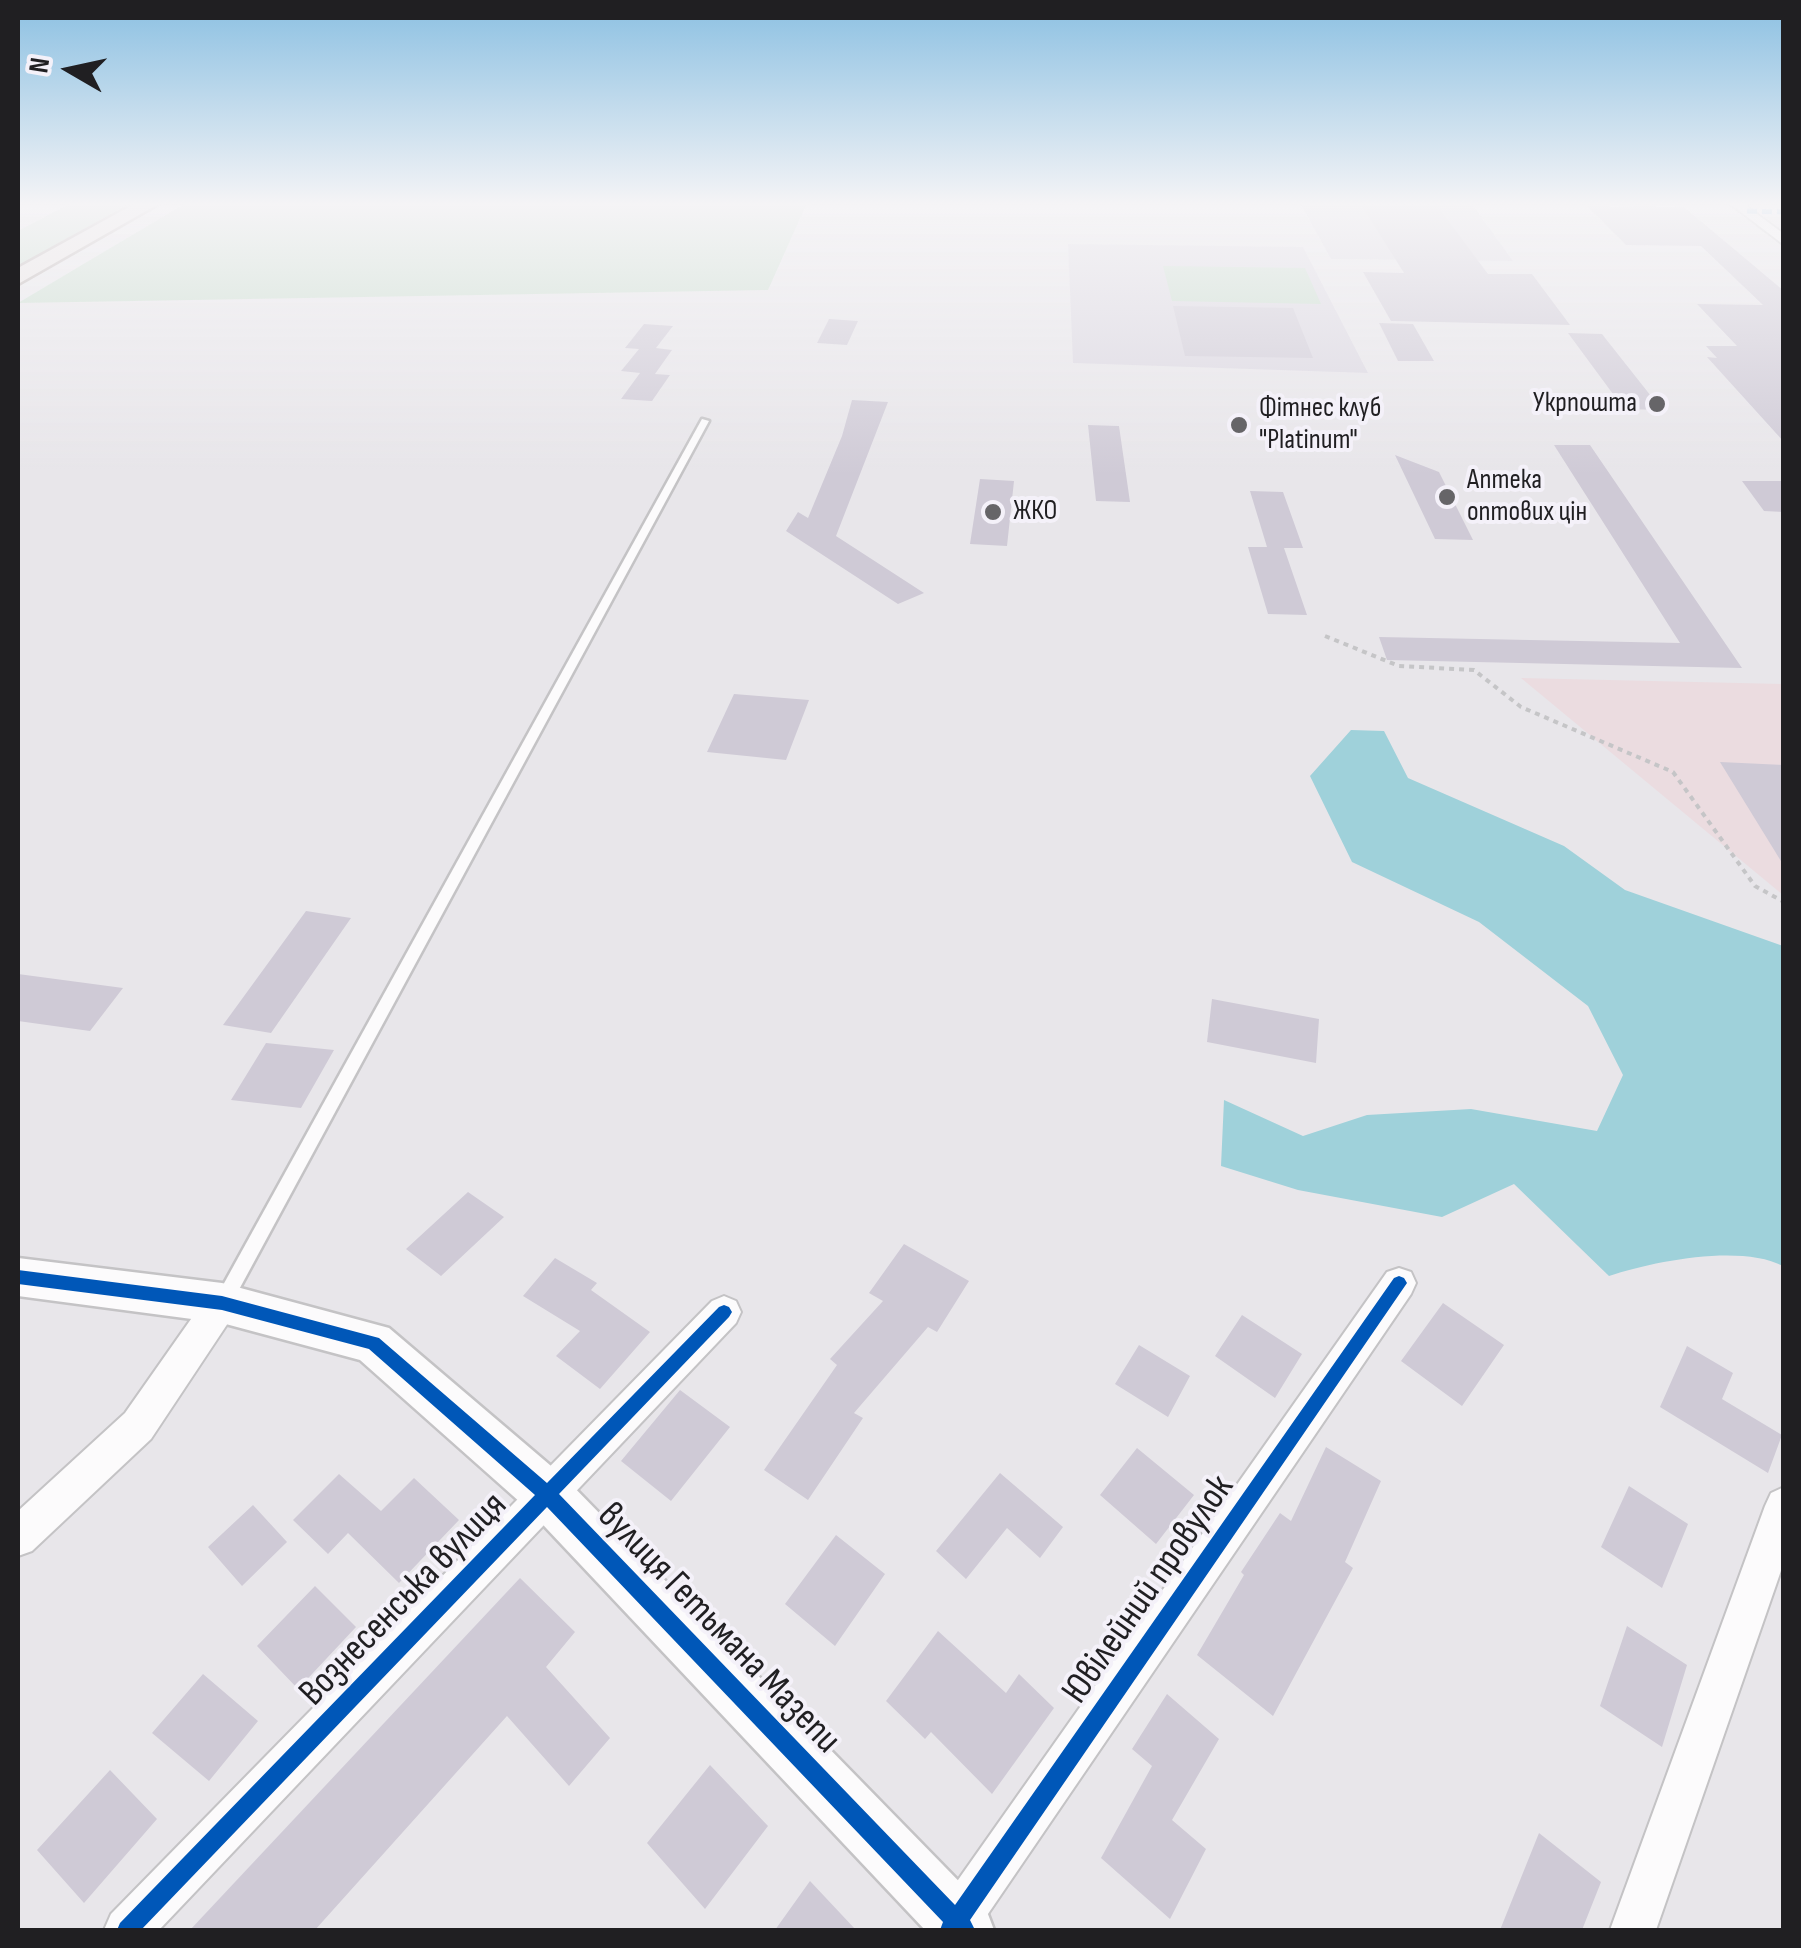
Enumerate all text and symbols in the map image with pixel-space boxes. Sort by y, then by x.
north arrow [20,20,120,120]
text: N [22,55,57,75]
place label: Укрпошта [1533,387,1637,421]
place label: Фітнес клуб "Platinum" [1259,392,1381,458]
marker: Укрпошта [1646,393,1668,415]
marker: Фітнес клуб "Platinum" [1228,414,1250,436]
place label: Аптека оптових цін [1467,464,1587,530]
marker: Аптека оптових цін [1436,486,1458,508]
place label: ЖКО [1013,495,1057,529]
marker: ЖКО [982,501,1004,523]
street label: Ювілейний провулок [1053,1467,1245,1713]
street label: Вознесенська вулиця [291,1484,517,1716]
street label: вулиця Гетьмана Мазепи [587,1494,849,1764]

